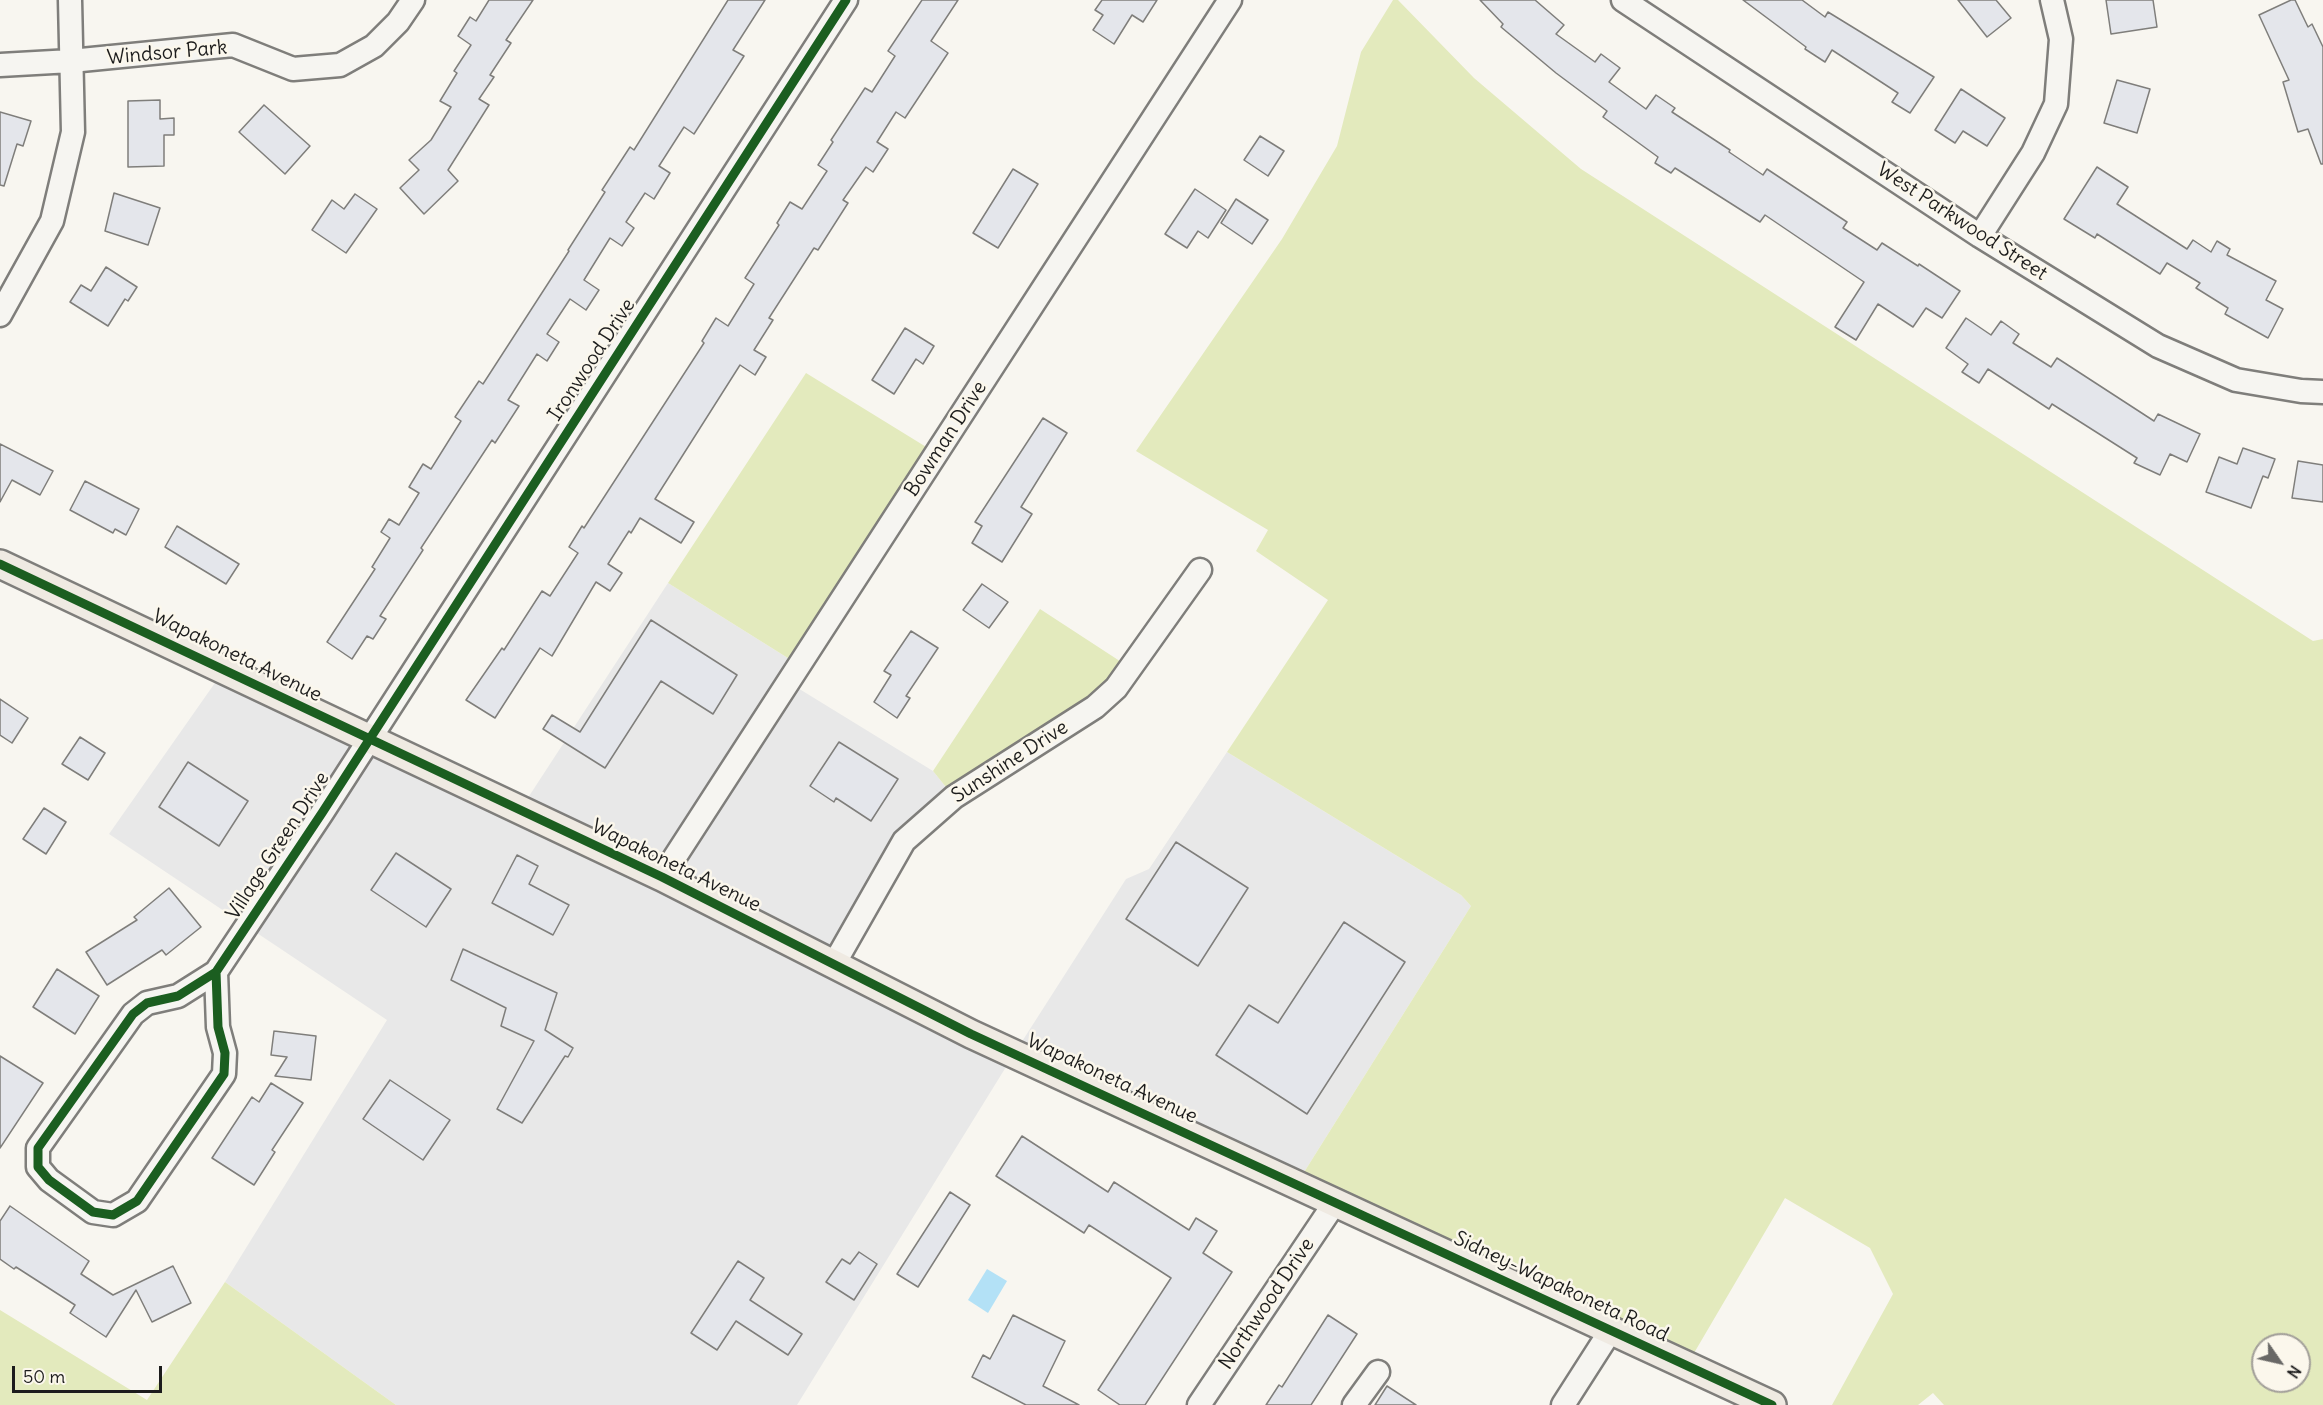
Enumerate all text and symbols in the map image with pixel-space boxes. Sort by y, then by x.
street label: Windsor Park [106,36,228,70]
street label: West Parkwood Street [1872,158,2052,286]
street label: Ironwood Drive [543,294,641,426]
street label: Bowman Drive [900,377,992,501]
street label: Wapakoneta Avenue [148,605,326,707]
street label: Sunshine Drive [947,715,1073,809]
street label: Village Green Drive [221,768,335,924]
street label: Wapakoneta Avenue [587,815,765,917]
street label: Wapakoneta Avenue [1023,1029,1201,1129]
street label: Sidney-Wapakoneta Road [1450,1227,1672,1347]
street label: Northwood Drive [1214,1234,1320,1374]
north arrow [2251,1333,2311,1393]
scale bar [15,1354,165,1392]
text: N [2283,1362,2306,1382]
text: 50 m [23,1365,65,1388]

